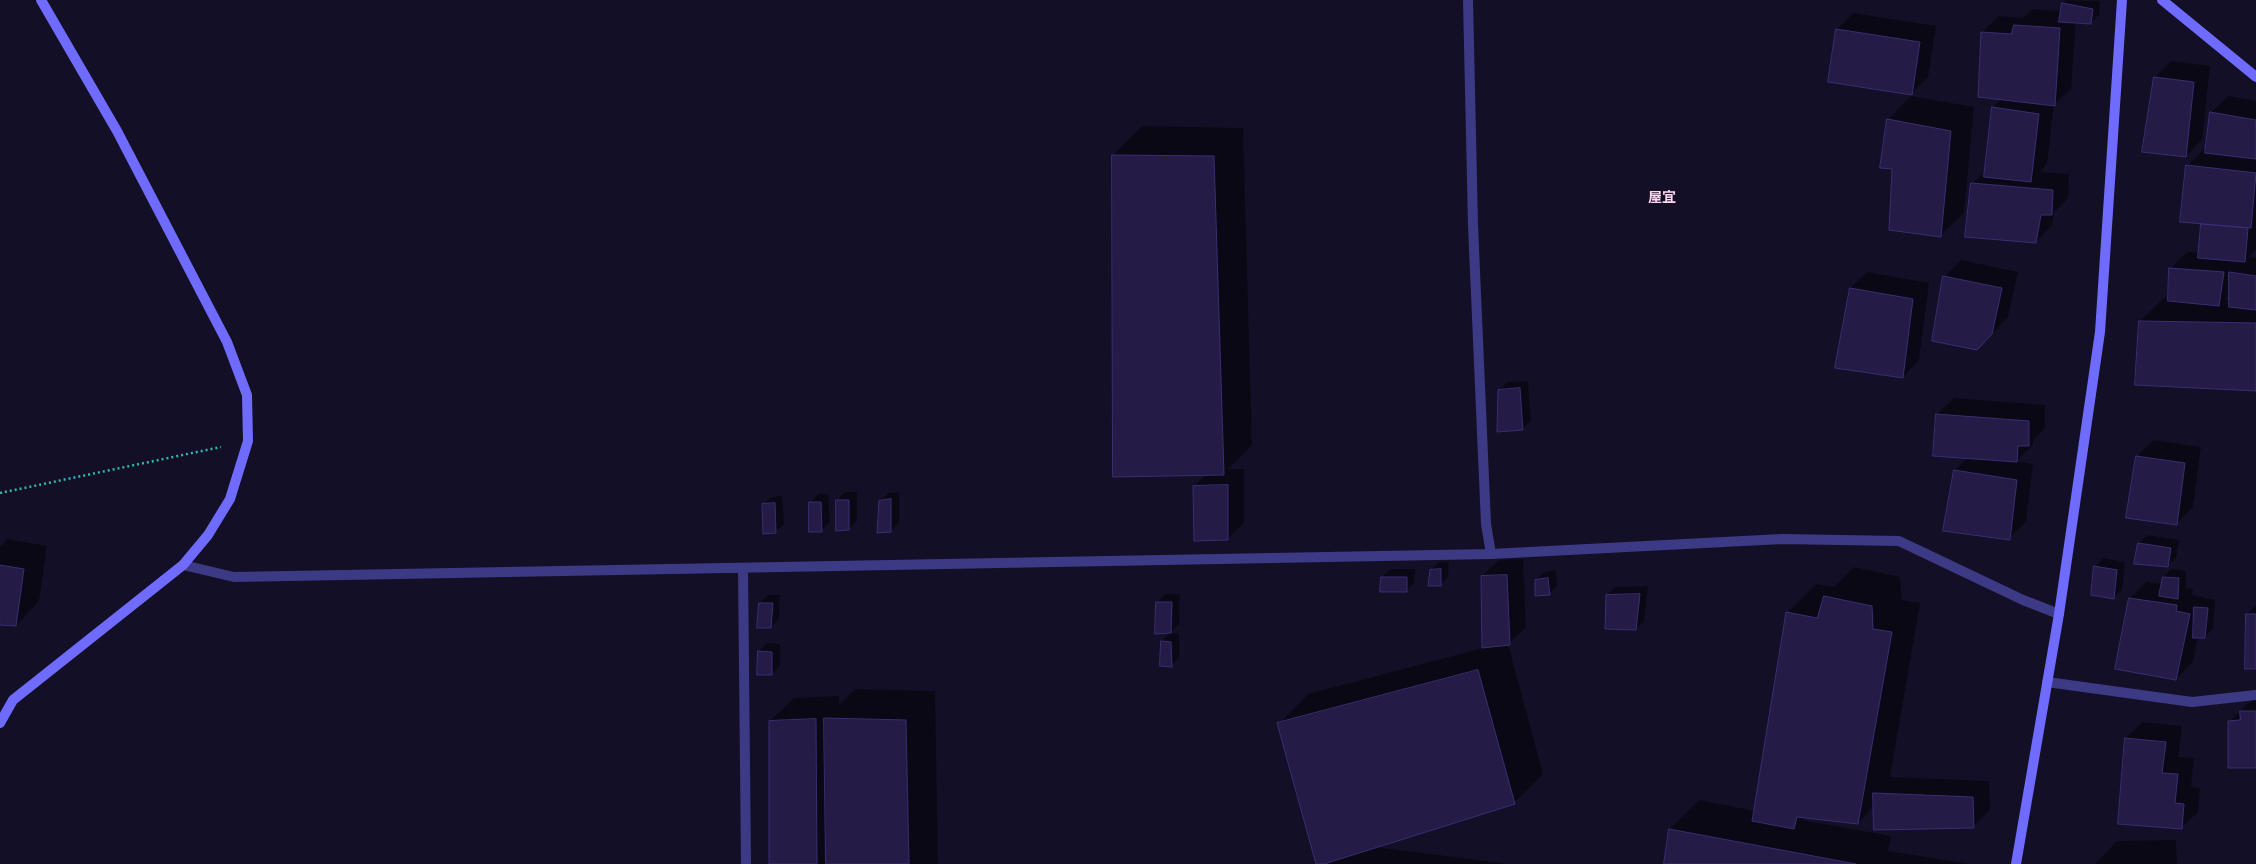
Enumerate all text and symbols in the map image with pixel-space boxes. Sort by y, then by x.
district label: 屋宜 [1648,190,1676,206]

